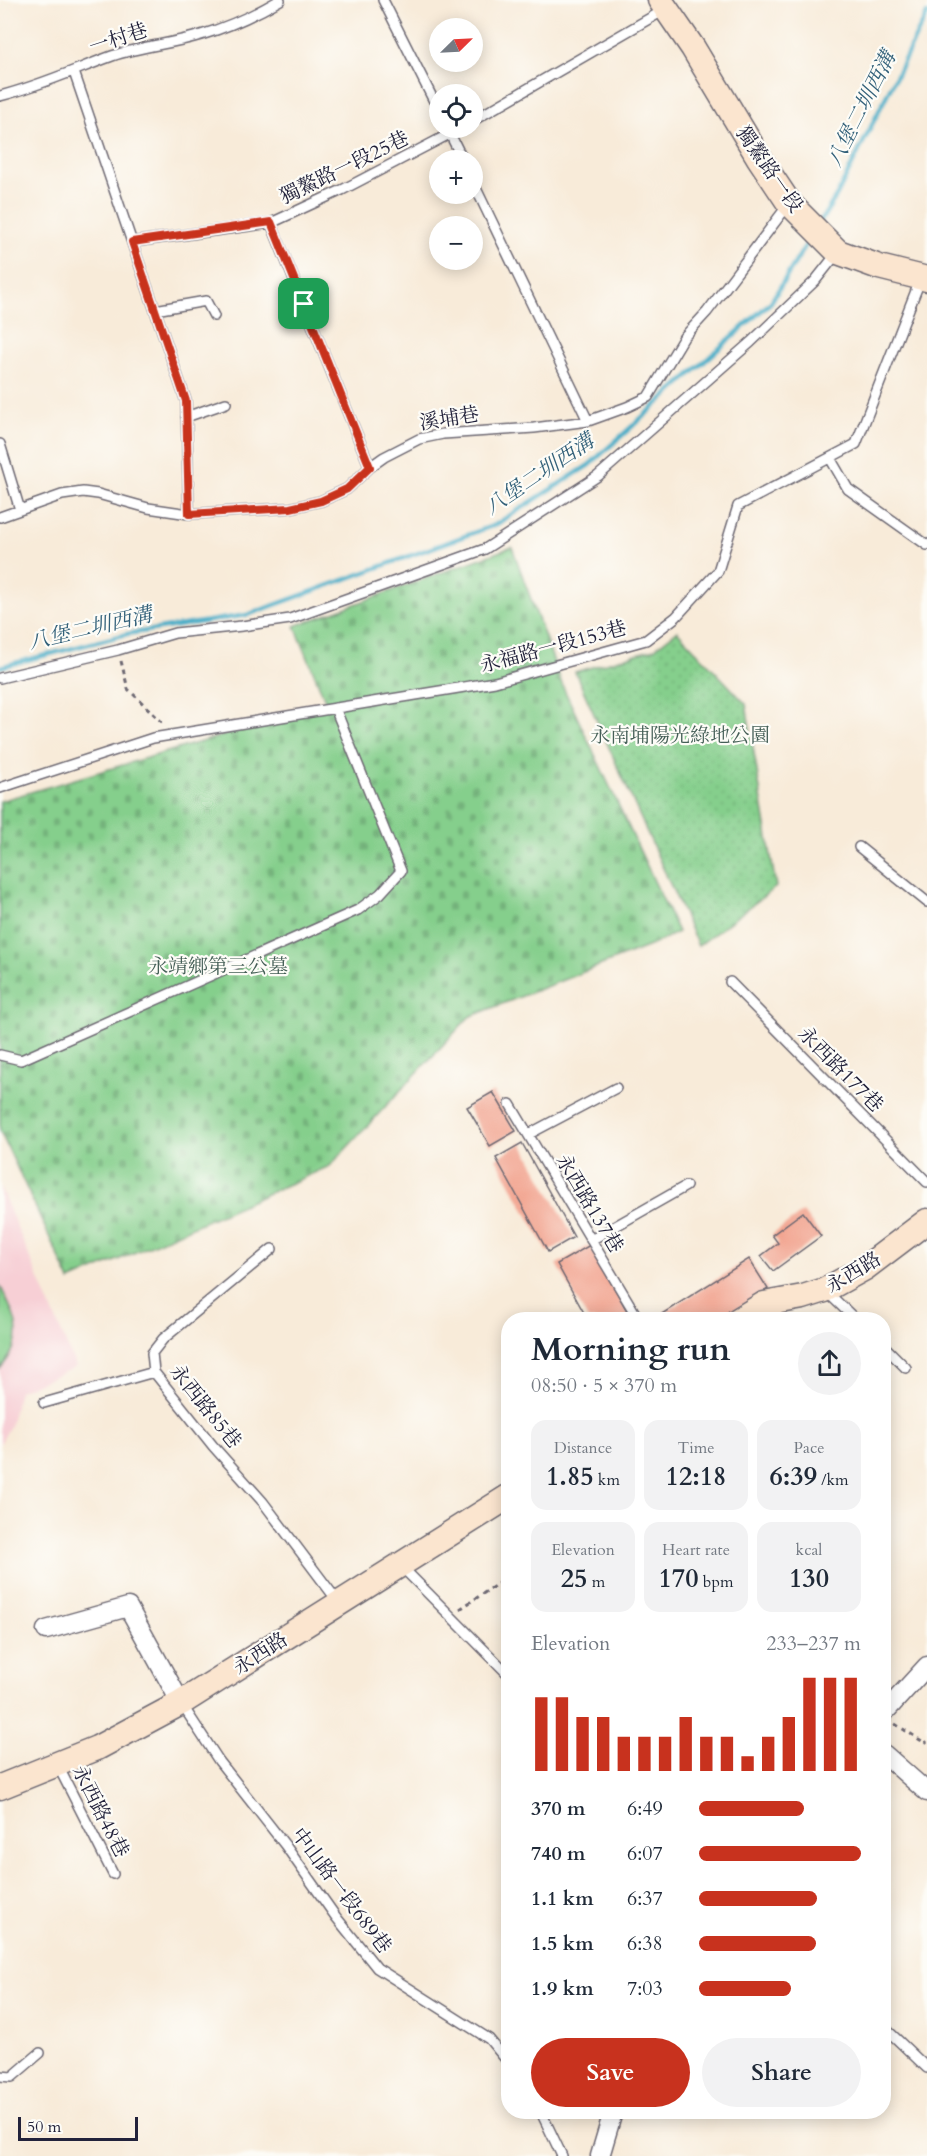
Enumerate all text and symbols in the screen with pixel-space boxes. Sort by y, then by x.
street label: 一村巷 [85,16,151,61]
north arrow [429,18,483,72]
map controls [429,18,483,270]
water label: 八堡二圳西溝 [820,44,904,172]
button: locate [429,84,483,138]
street label: 獨鰲路一段 [730,121,809,218]
street label: 獨鰲路一段25巷 [275,125,413,210]
button: + [429,150,483,204]
button: − [429,216,483,270]
pin [278,278,329,329]
icon: arrive [287,287,320,320]
street label: 溪埔巷 [417,400,481,437]
water label: 八堡二圳西溝 [479,425,602,522]
water label: 八堡二圳西溝 [25,600,158,657]
street label: 永福路一段153巷 [477,614,629,679]
park label: 永南埔陽光綠地公園 [590,722,770,749]
park label: 永靖鄉第三公墓 [148,953,288,980]
street label: 永西路177巷 [792,1021,889,1118]
street label: 永西路137巷 [549,1149,630,1258]
street label: 永西路 [821,1245,886,1299]
text: Morning run [531,1327,731,1372]
button: share [798,1332,861,1395]
street label: 永西路85巷 [163,1359,248,1454]
text: 08:50 · 5 × 370 m [531,1372,677,1399]
text: Distance [554,1437,612,1459]
text: Time [677,1437,715,1459]
text: Pace [794,1437,824,1459]
text: 1.85 [546,1459,594,1494]
text: 12:18 [666,1459,726,1494]
text: 6:39 [769,1459,817,1494]
text: km [594,1469,620,1491]
text: /km [817,1469,849,1491]
text: Elevation [551,1539,615,1561]
text: Heart rate [662,1539,730,1561]
text: kcal [796,1539,822,1561]
text: 25 [561,1561,587,1596]
text: 170 [659,1561,699,1596]
text: 130 [789,1561,829,1596]
text: m [587,1571,605,1593]
text: bpm [699,1571,733,1593]
street label: 永西路 [228,1626,293,1681]
text: Elevation [531,1630,610,1657]
text: 233–237 m [766,1630,861,1657]
street label: 永西路48巷 [66,1760,135,1862]
text: 370 m [531,1795,586,1822]
text: 6:49 [627,1795,663,1822]
street label: 中山路一段689巷 [285,1822,398,1959]
text: 740 m [531,1840,586,1867]
text: 6:07 [627,1840,663,1867]
text: 1.1 km [531,1885,594,1912]
text: 6:37 [627,1885,663,1912]
text: 1.5 km [531,1930,594,1957]
text: 6:38 [627,1930,663,1957]
text: 1.9 km [531,1975,594,2002]
text: 7:03 [627,1975,663,2002]
button: Save [531,2038,690,2107]
button: Share [702,2038,861,2107]
scale bar [18,2114,138,2142]
text: 50 m [27,2116,61,2138]

